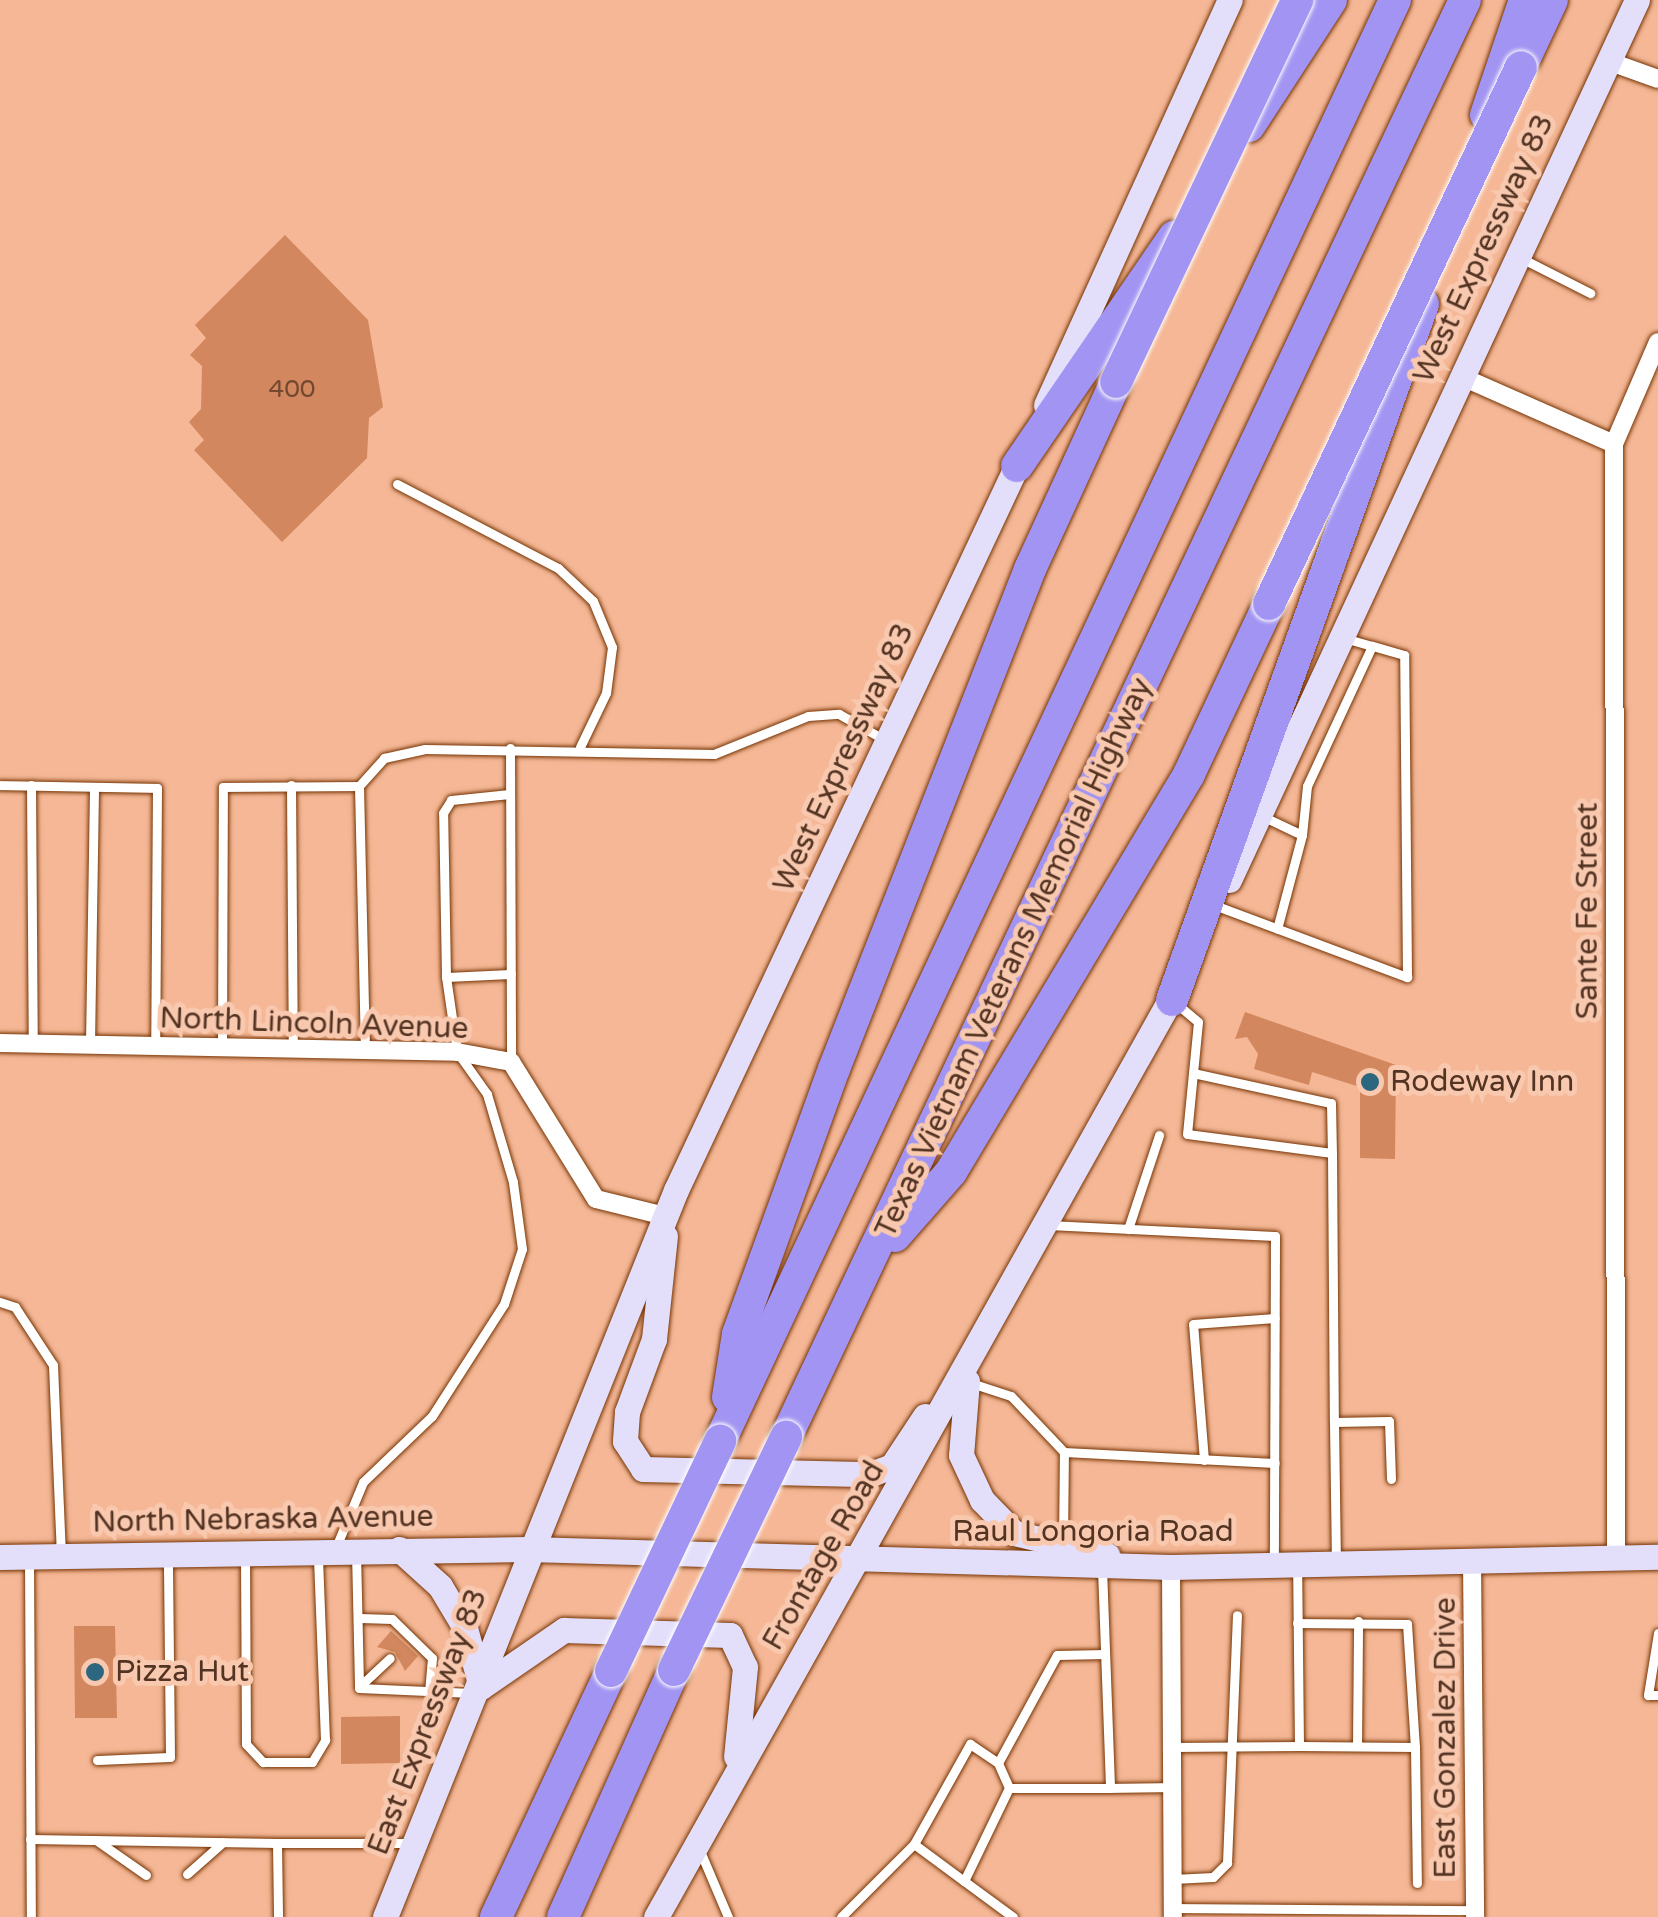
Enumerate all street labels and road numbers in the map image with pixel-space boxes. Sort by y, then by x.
street label: West Expressway 83 [1406,109,1562,389]
street label: West Expressway 83 [766,618,922,898]
street label: Texas Vietnam Veterans Memorial Highway [868,672,1160,1244]
street label: Sante Fe Street [1570,803,1606,1019]
street label: North Lincoln Avenue [159,1001,469,1047]
street label: Frontage Road [755,1455,893,1657]
street label: North Nebraska Avenue [92,1499,434,1541]
street label: Raul Longoria Road [952,1514,1234,1550]
street label: East Expressway 83 [361,1584,495,1860]
street label: East Gonzalez Drive [1428,1597,1464,1879]

